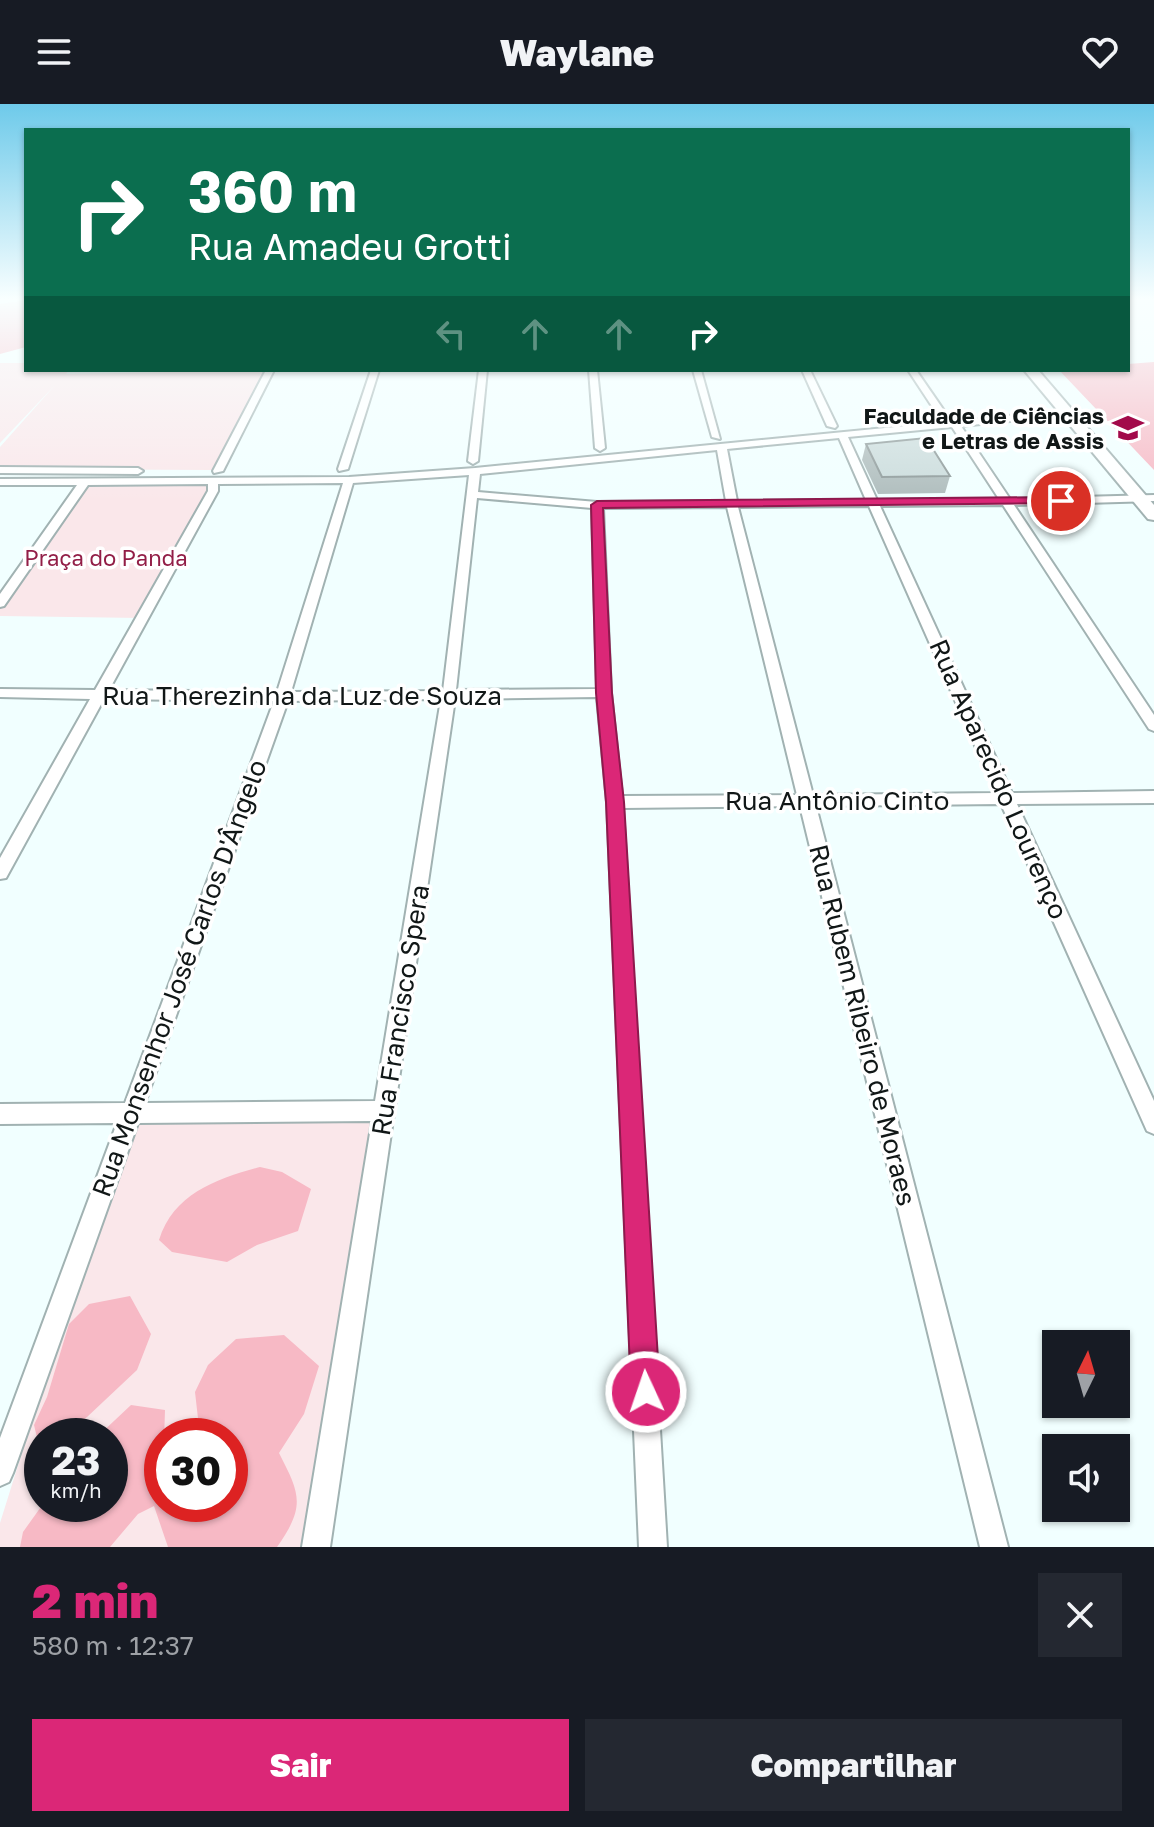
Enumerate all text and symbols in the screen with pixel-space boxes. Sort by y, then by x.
icon: menu [32,30,76,74]
icon: heart [1078,30,1122,74]
text: Waylane [500,31,654,74]
text: 360 m [188,157,357,224]
icon: right [56,160,160,264]
text: Rua Amadeu Grotti [188,225,512,268]
icon: left [429,312,473,356]
icon: ahead [513,312,557,356]
icon: ahead [597,312,641,356]
icon: right [681,312,725,356]
place label: Faculdade de Ciências e Letras de Assis [864,402,1104,454]
school or university icon: Faculdade de Ciências e Letras de Assis [1111,411,1145,445]
pin [1027,467,1095,535]
icon: arrive [1039,479,1083,523]
park label: Praça do Panda [24,544,188,571]
street label: Rua Aparecido Lourenço [923,634,1075,924]
street label: Rua Therezinha da Luz de Souza [102,680,502,711]
street label: Rua Monsenhor José Carlos D'Ângelo [85,755,273,1201]
street label: Rua Antônio Cinto [725,785,949,816]
street label: Rua Rubem Ribeiro de Moraes [803,841,923,1209]
street label: Rua Francisco Spera [365,882,435,1138]
north arrow [1042,1330,1130,1418]
map controls [1042,1330,1130,1522]
position arrow [604,1350,688,1434]
speed limit sign: 30 [144,1418,248,1522]
button: sound [1042,1434,1130,1522]
text: 23 [52,1436,100,1484]
text: km/h [51,1478,101,1502]
text: 2 min [32,1571,158,1629]
button: close [1038,1573,1122,1657]
text: 580 m · 12:37 [32,1630,194,1661]
button: Sair [32,1719,569,1811]
button: Compartilhar [585,1719,1122,1811]

